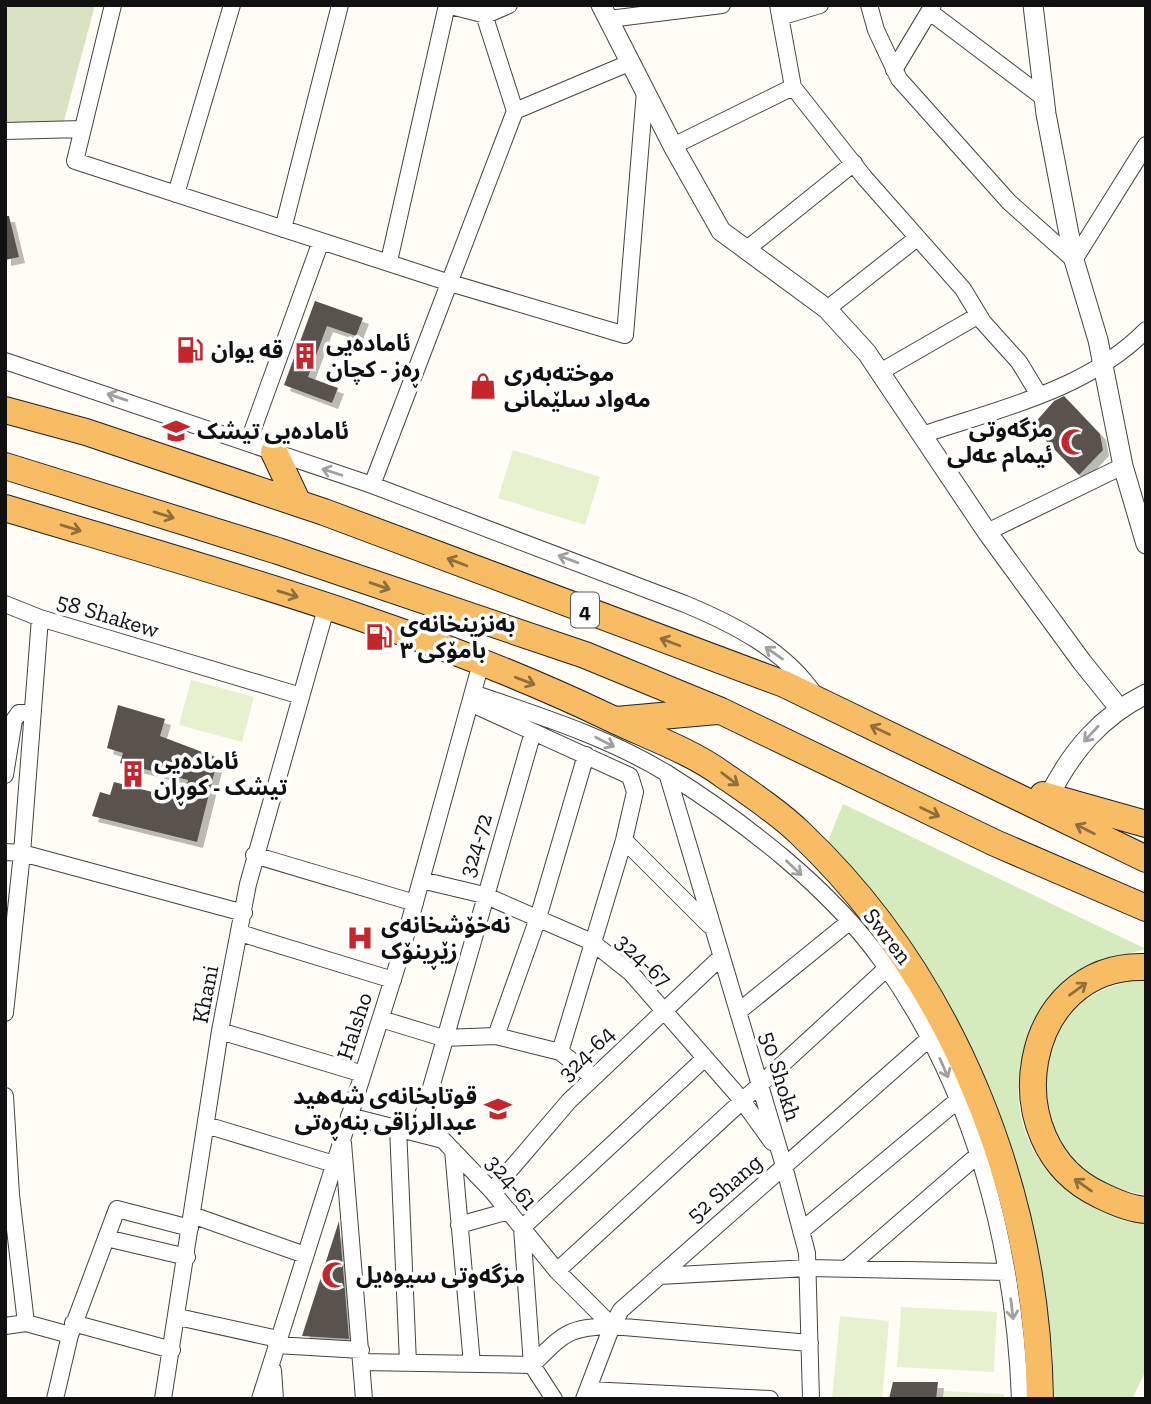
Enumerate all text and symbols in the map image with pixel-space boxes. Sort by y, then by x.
place label: ئامادەیی ڕەز - کچان [326,329,421,388]
fuel station icon: قه یوان [175,335,205,365]
place label: قه یوان [211,336,283,364]
building icon: ئامادەیی ڕەز - کچان [290,341,320,371]
place label: موختەبەری مەواد سلێمانی [504,359,651,413]
shop icon: موختەبەری مەواد سلێمانی [468,371,498,401]
one-way arrow [106,390,128,402]
place label: مزگەوتی ئیمام عەلی [947,415,1053,473]
school or university icon: ئامادەیی تیشک [161,416,191,446]
place label: ئامادەیی تیشک [197,417,349,445]
mosque icon: مزگەوتی ئیمام عەلی [1059,427,1089,457]
one-way arrow [321,464,343,477]
one-way arrow [153,509,175,522]
one-way arrow [59,522,81,535]
one-way arrow [558,552,579,565]
one-way arrow [447,555,469,567]
one-way arrow [369,581,391,593]
street label: 58 Shakew [53,586,163,644]
one-way arrow [277,588,299,601]
road number: 4 [571,592,599,628]
place label: بەنزینخانەی بامۆکی ٣ [400,610,515,664]
fuel station icon: بەنزینخانەی بامۆکی ٣ [364,622,394,652]
one-way arrow [660,635,682,647]
one-way arrow [765,646,784,660]
one-way arrow [513,675,535,688]
one-way arrow [870,723,891,736]
one-way arrow [1083,725,1099,743]
one-way arrow [594,736,615,750]
place label: ئامادەیی تیشک - کوڕان [154,747,288,806]
building icon: ئامادەیی تیشک - کوڕان [118,759,148,789]
one-way arrow [720,771,739,786]
one-way arrow [919,805,940,819]
street label: 324-72 [452,810,498,880]
one-way arrow [1075,821,1096,835]
one-way arrow [785,860,803,876]
street label: Swren [857,902,919,970]
place label: نەخۆشخانەی زێڕینۆک [381,911,511,970]
hospital icon: نەخۆشخانەی زێڕینۆک [345,923,375,953]
street label: 324-67 [610,927,678,993]
street label: Khani [186,963,224,1025]
one-way arrow [1068,981,1086,996]
street label: Halsho [330,989,378,1063]
street label: 324-64 [552,1019,620,1087]
street label: 50 Shokh [754,1028,808,1124]
one-way arrow [938,1056,951,1078]
place label: قوتابخانەی شەهید عبدالرزاقی بنەڕەتی [293,1082,477,1141]
school or university icon: قوتابخانەی شەهید عبدالرزاقی بنەڕەتی [483,1094,513,1124]
street label: 52 Shang [681,1147,768,1228]
street label: 324-61 [480,1149,544,1216]
one-way arrow [1074,1178,1093,1192]
mosque icon: مزگەوتی سیوەیل [320,1260,350,1290]
place label: مزگەوتی سیوەیل [356,1261,525,1289]
one-way arrow [1006,1297,1019,1320]

